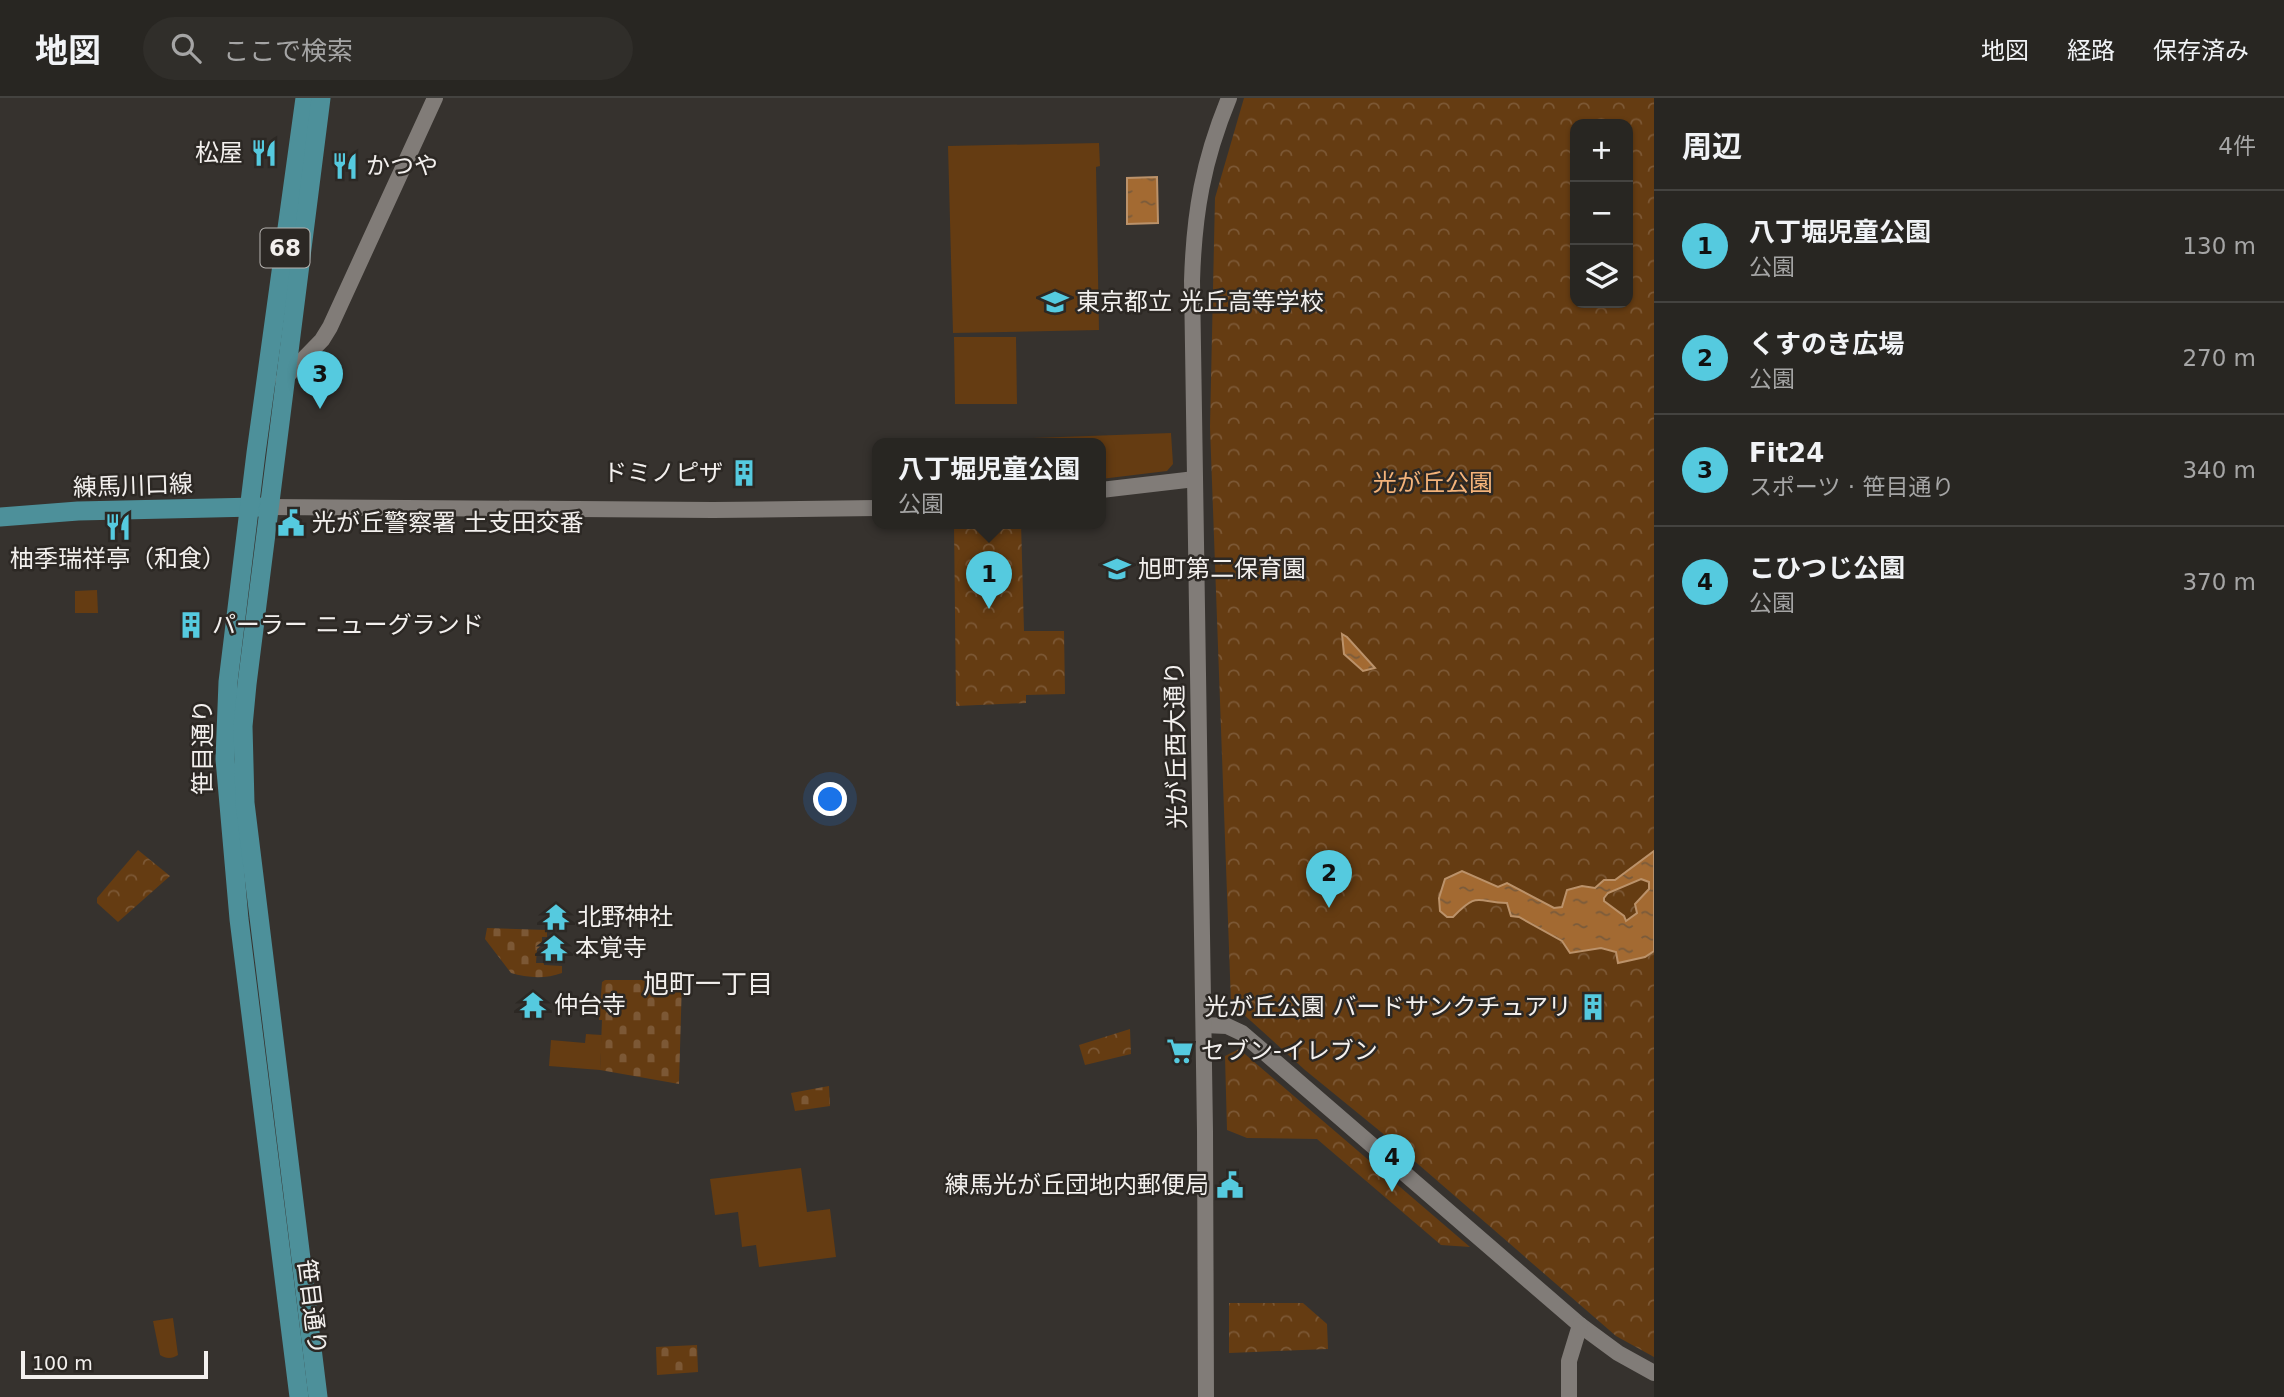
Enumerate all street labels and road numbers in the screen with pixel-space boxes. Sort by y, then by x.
road number: 68 [260,228,310,267]
street label: 練馬川口線 [73,470,193,502]
street label: 光が丘西大通り [1161,661,1191,829]
street label: 笹目通り [189,699,217,795]
street label: 笹目通り [292,1258,332,1356]

